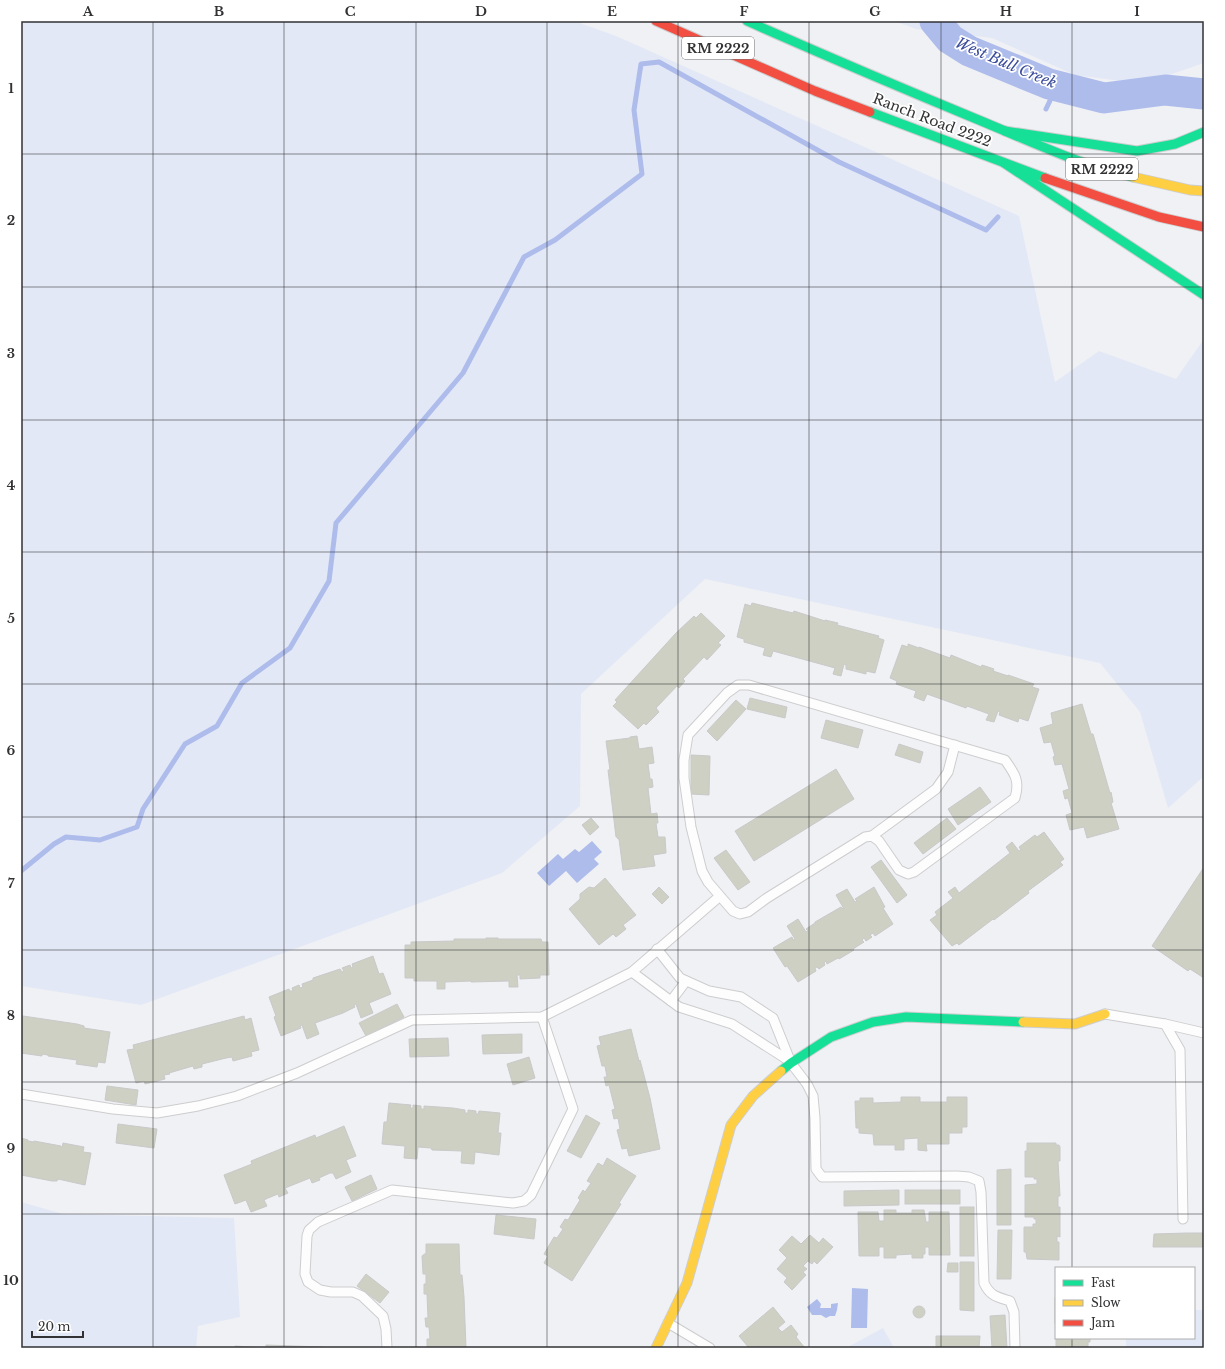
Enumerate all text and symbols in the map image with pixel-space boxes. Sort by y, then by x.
text: A [82,3,94,20]
text: B [214,3,224,20]
text: C [345,3,356,20]
text: D [475,3,487,20]
text: E [607,3,617,20]
text: F [740,3,749,20]
text: G [869,3,881,20]
text: H [1000,3,1012,20]
text: I [1134,3,1140,20]
water label: West Bull Creek [953,33,1059,92]
road number: RM 2222 [682,37,754,59]
text: 1 [8,80,14,97]
street label: Ranch Road 2222 [870,89,994,151]
road number: RM 2222 [1066,158,1138,180]
text: 2 [7,212,15,229]
text: 3 [7,345,15,362]
text: 4 [7,477,16,494]
text: 5 [7,610,15,627]
text: 6 [7,742,16,759]
text: 7 [8,875,15,892]
text: 8 [7,1007,15,1024]
text: 9 [7,1140,16,1157]
legend [1055,1267,1195,1339]
text: 10 [3,1272,19,1289]
text: Fast [1091,1275,1116,1290]
text: Slow [1091,1295,1121,1310]
scale bar [32,1313,83,1339]
text: Jam [1089,1315,1115,1330]
text: 20 m [38,1319,70,1334]

